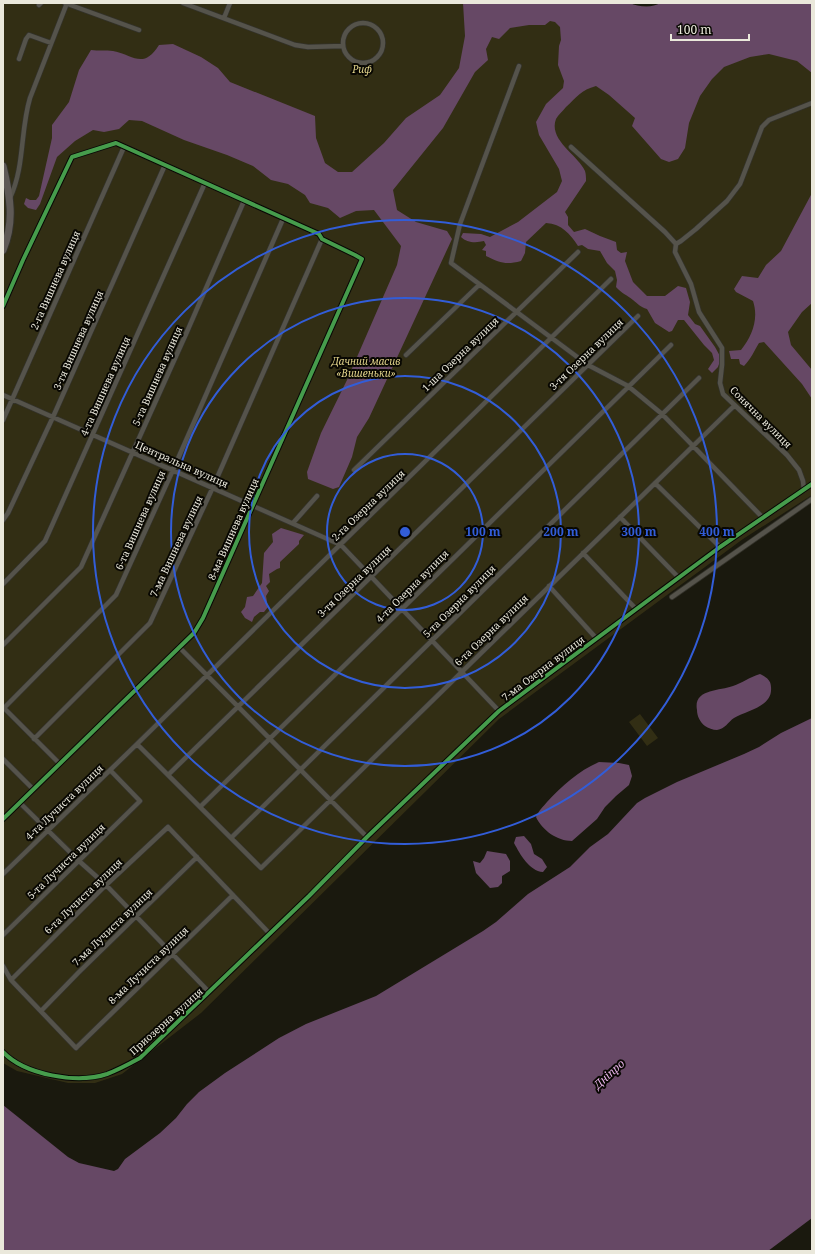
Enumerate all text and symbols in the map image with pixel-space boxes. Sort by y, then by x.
scale bar [671,16,749,42]
text: 100 m [677,21,712,38]
park label: Риф [351,62,372,76]
street label: 2-га Вишнева вулиця [27,228,83,332]
street label: 3-тя Вишнева вулиця [50,288,106,392]
street label: 1-ша Озерна вулиця [419,313,502,394]
street label: 3-тя Озерна вулиця [546,315,626,393]
street label: 5-та Вишнева вулиця [129,324,185,428]
street label: 4-та Вишнева вулиця [77,334,133,438]
park label: Дачний масив «Вишеньки» [331,354,400,380]
street label: Сонячна вулиця [727,383,795,451]
street label: Центральна вулиця [133,437,231,491]
street label: 2-га Озерна вулиця [328,466,408,544]
street label: 6-та Вишнева вулиця [112,468,168,572]
street label: 8-ма Вишнева вулиця [204,476,262,582]
street label: 7-ма Вишнева вулиця [146,493,206,599]
text: 100 m [465,523,501,540]
text: 200 m [543,523,579,540]
text: 300 m [621,523,657,540]
text: 400 m [699,523,735,540]
centre of rings [398,525,412,539]
street label: 3-тя Озерна вулиця [314,542,394,620]
street label: 4-та Озерна вулиця [373,546,452,625]
street label: 5-та Озерна вулиця [420,561,499,640]
street label: 6-та Озерна вулиця [451,591,531,669]
street label: 7-ма Озерна вулиця [499,632,588,704]
street label: 4-та Лучиста вулиця [22,761,106,843]
street label: 5-та Лучиста вулиця [24,820,108,902]
street label: 6-та Лучиста вулиця [41,855,125,937]
street label: 7-ма Лучиста вулиця [69,885,155,969]
street label: 8-ма Лучиста вулиця [105,923,191,1007]
street label: Приозерна вулиця [126,984,206,1058]
water label: Дніпро [589,1056,627,1092]

